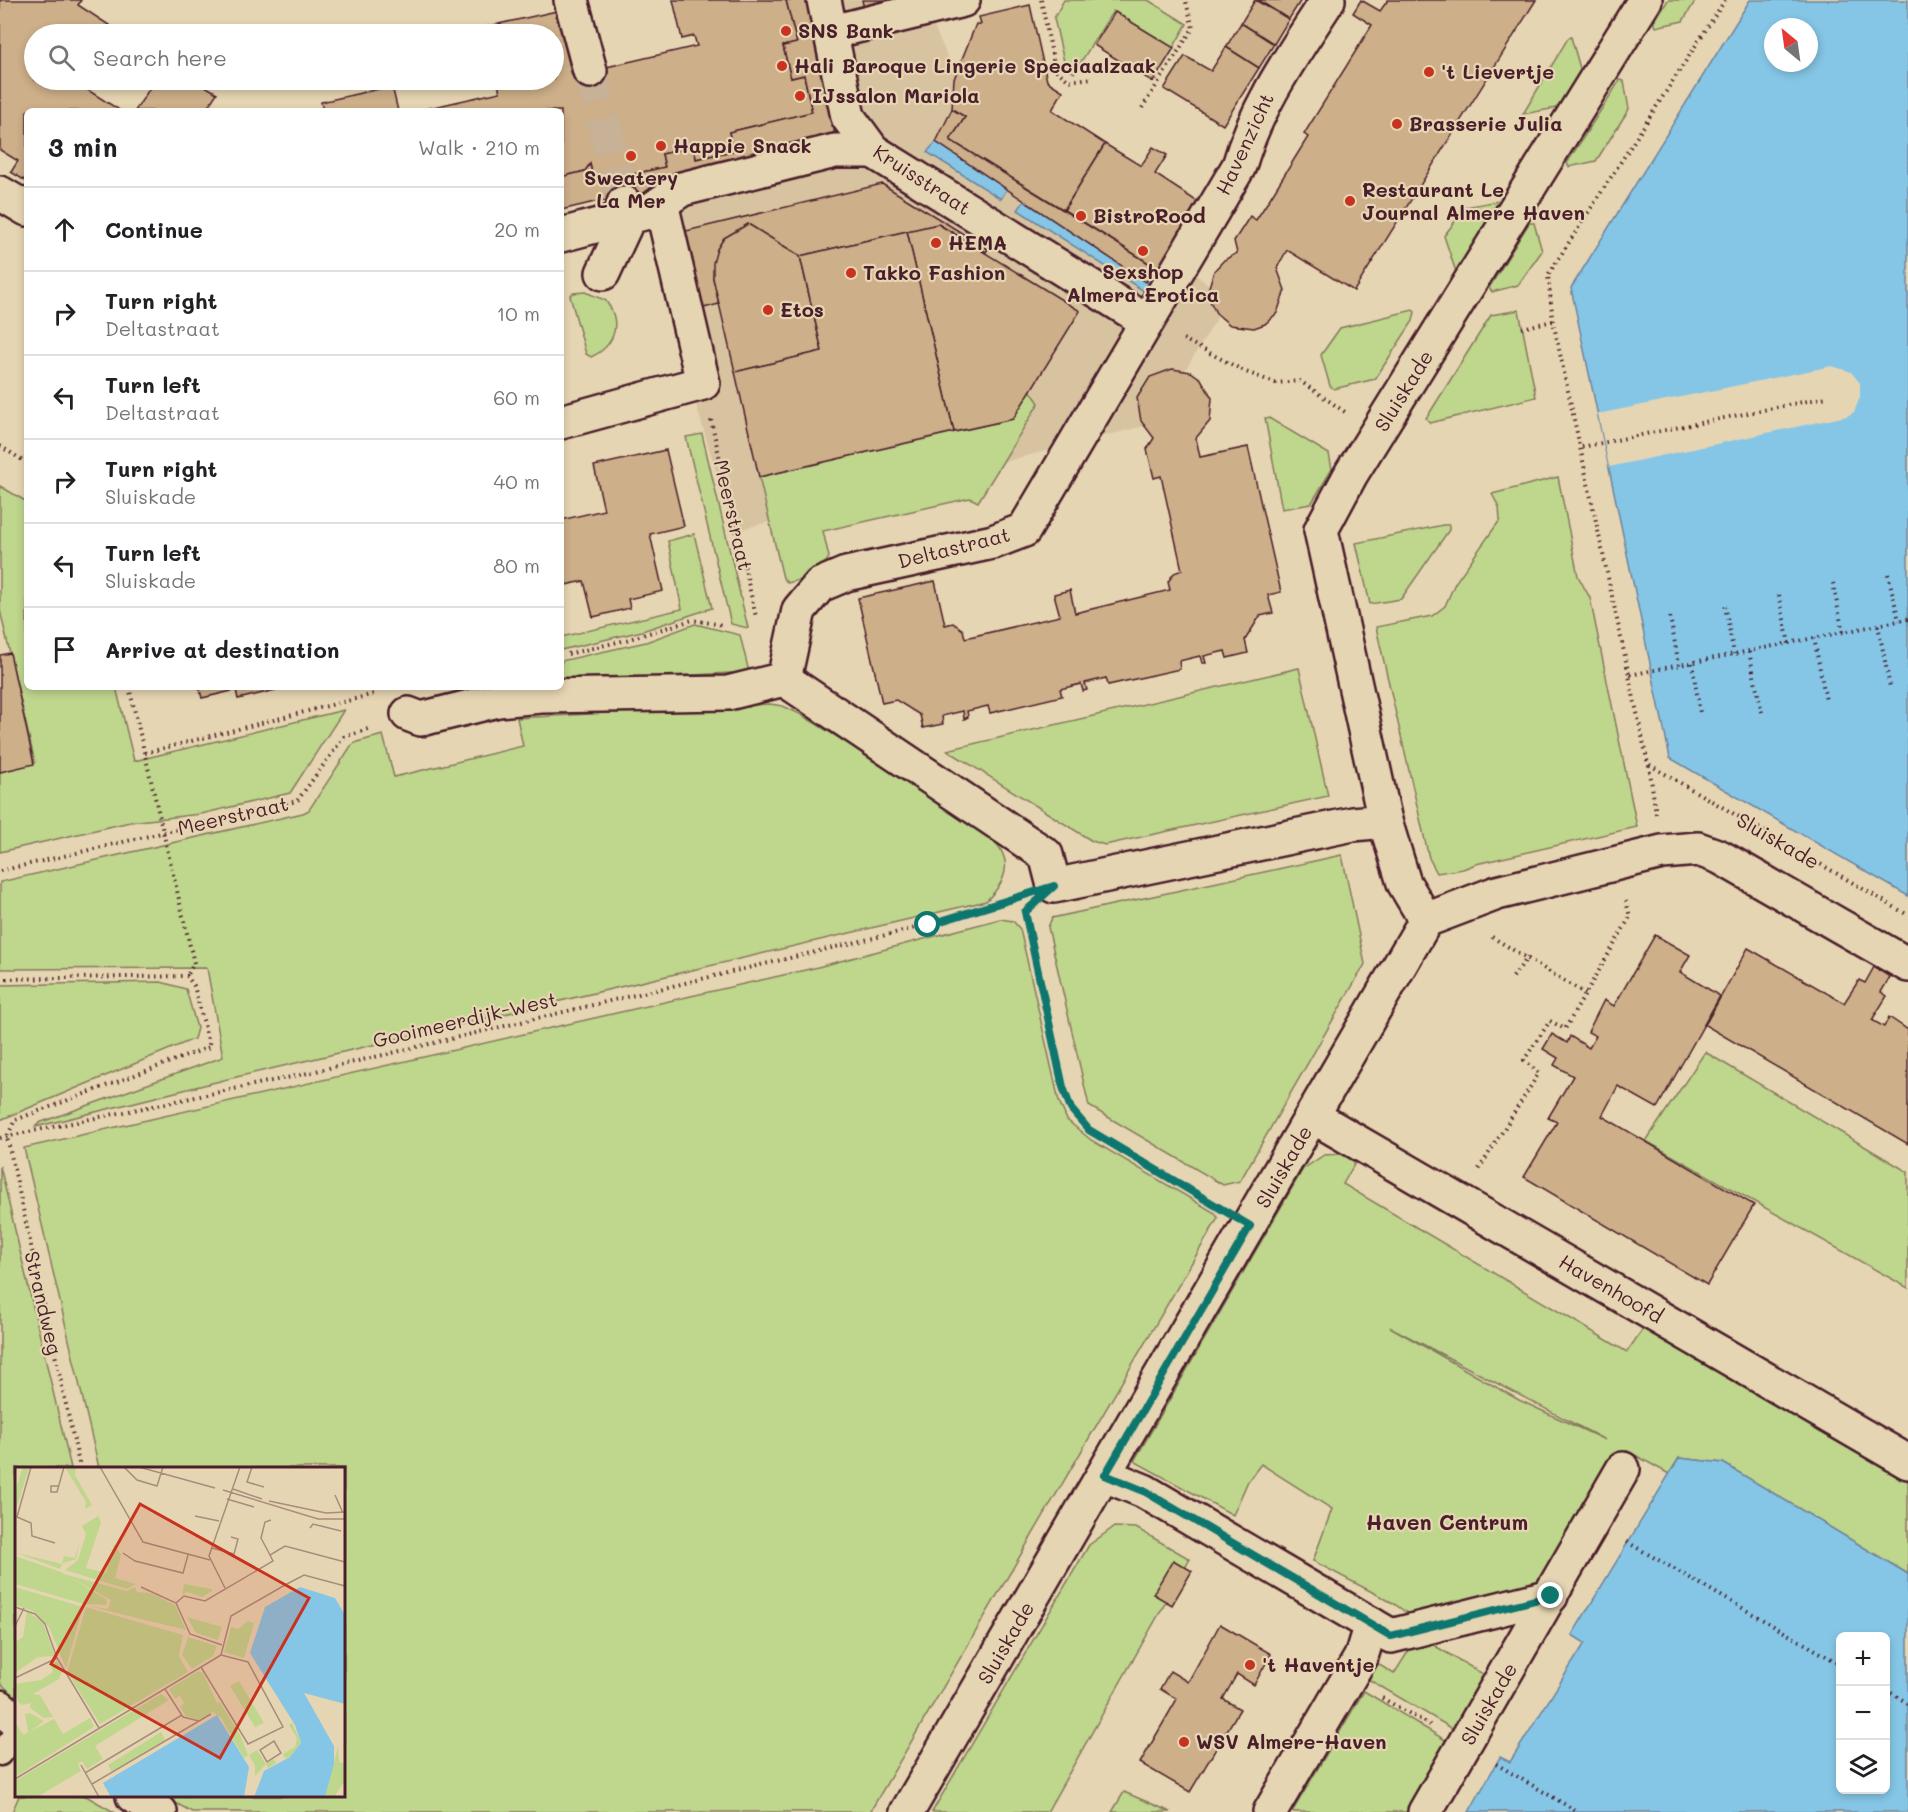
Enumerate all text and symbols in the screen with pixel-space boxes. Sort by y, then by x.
place label: SNS Bank [798,17,893,43]
north arrow [1764,18,1818,72]
search box [24,24,564,90]
marker: SNS Bank [779,24,793,38]
icon: search [45,41,78,74]
text: Search here [93,43,227,72]
place label: Hali Baroque Lingerie Speciaalzaak [794,52,1156,78]
place label: 't Lievertje [1441,58,1554,84]
marker: Hali Baroque Lingerie Speciaalzaak [775,59,789,73]
marker: 't Lievertje [1422,65,1436,79]
place label: IJssalon Mariola [812,82,980,108]
street label: Havenzicht [1209,88,1279,199]
marker: IJssalon Mariola [793,89,807,103]
place label: Brasserie Julia [1409,110,1563,136]
marker: Brasserie Julia [1390,117,1404,131]
text: 3 min [48,130,117,164]
place label: Happie Snack [673,132,811,158]
text: Walk · 210 m [418,134,540,160]
street label: Kruisstraat [869,138,976,220]
marker: Happie Snack [654,139,668,153]
marker: Sweatery La Mer [624,149,638,163]
place label: Sweatery La Mer [584,164,678,213]
place label: Restaurant Le Journal Almere Haven [1362,176,1585,225]
marker: Restaurant Le Journal Almere Haven [1343,194,1357,208]
place label: BistroRood [1093,202,1206,228]
marker: BistroRood [1074,209,1088,223]
icon: ahead [48,213,81,246]
text: Continue [105,215,203,244]
text: 20 m [494,216,540,242]
place label: HEMA [948,229,1007,255]
marker: HEMA [929,236,943,250]
marker: Sexshop Almera Erotica [1136,244,1150,258]
place label: Sexshop Almera Erotica [1067,258,1219,307]
place label: Takko Fashion [863,259,1005,285]
marker: Takko Fashion [844,266,858,280]
text: Turn right [105,286,217,315]
place label: Etos [780,296,824,322]
icon: right [48,297,81,330]
text: 10 m [496,300,540,326]
marker: Etos [761,303,775,317]
text: Deltastraat [105,315,220,341]
street label: Sluiskade [1368,345,1438,436]
text: Turn left [105,370,201,399]
icon: left [48,381,81,414]
text: 60 m [493,384,540,410]
text: Deltastraat [105,399,220,425]
text: Turn right [105,454,217,483]
street label: Meerstraat [709,457,759,573]
icon: right [48,465,81,498]
text: 40 m [494,468,540,494]
text: Sluiskade [105,483,196,509]
street label: Deltastraat [895,521,1013,574]
text: Turn left [105,538,201,567]
icon: left [48,549,81,582]
text: 80 m [493,552,540,578]
text: Sluiskade [105,567,196,593]
icon: arrive [48,633,81,666]
text: Arrive at destination [105,635,340,664]
street label: Meerstraat [175,790,291,840]
street label: Sluiskade [1733,806,1824,874]
route start [914,911,940,937]
street label: Gooimeerdijk-West [370,985,560,1053]
street label: Sluiskade [1249,1121,1317,1212]
street label: Strandweg [19,1248,69,1357]
street label: Havenhoofd [1555,1248,1668,1328]
inset map [15,1467,345,1797]
district label: Haven Centrum [1366,1508,1528,1535]
route end [1537,1582,1563,1608]
street label: Sluiskade [971,1597,1039,1688]
map controls [1836,1632,1890,1794]
button: + [1836,1632,1890,1686]
place label: 't Haventje [1262,1651,1374,1677]
marker: 't Haventje [1243,1658,1257,1672]
street label: Sluiskade [1454,1658,1522,1749]
button: − [1836,1686,1890,1740]
place label: WSV Almere-Haven [1196,1728,1387,1754]
marker: WSV Almere-Haven [1177,1735,1191,1749]
button: layers [1836,1740,1890,1794]

